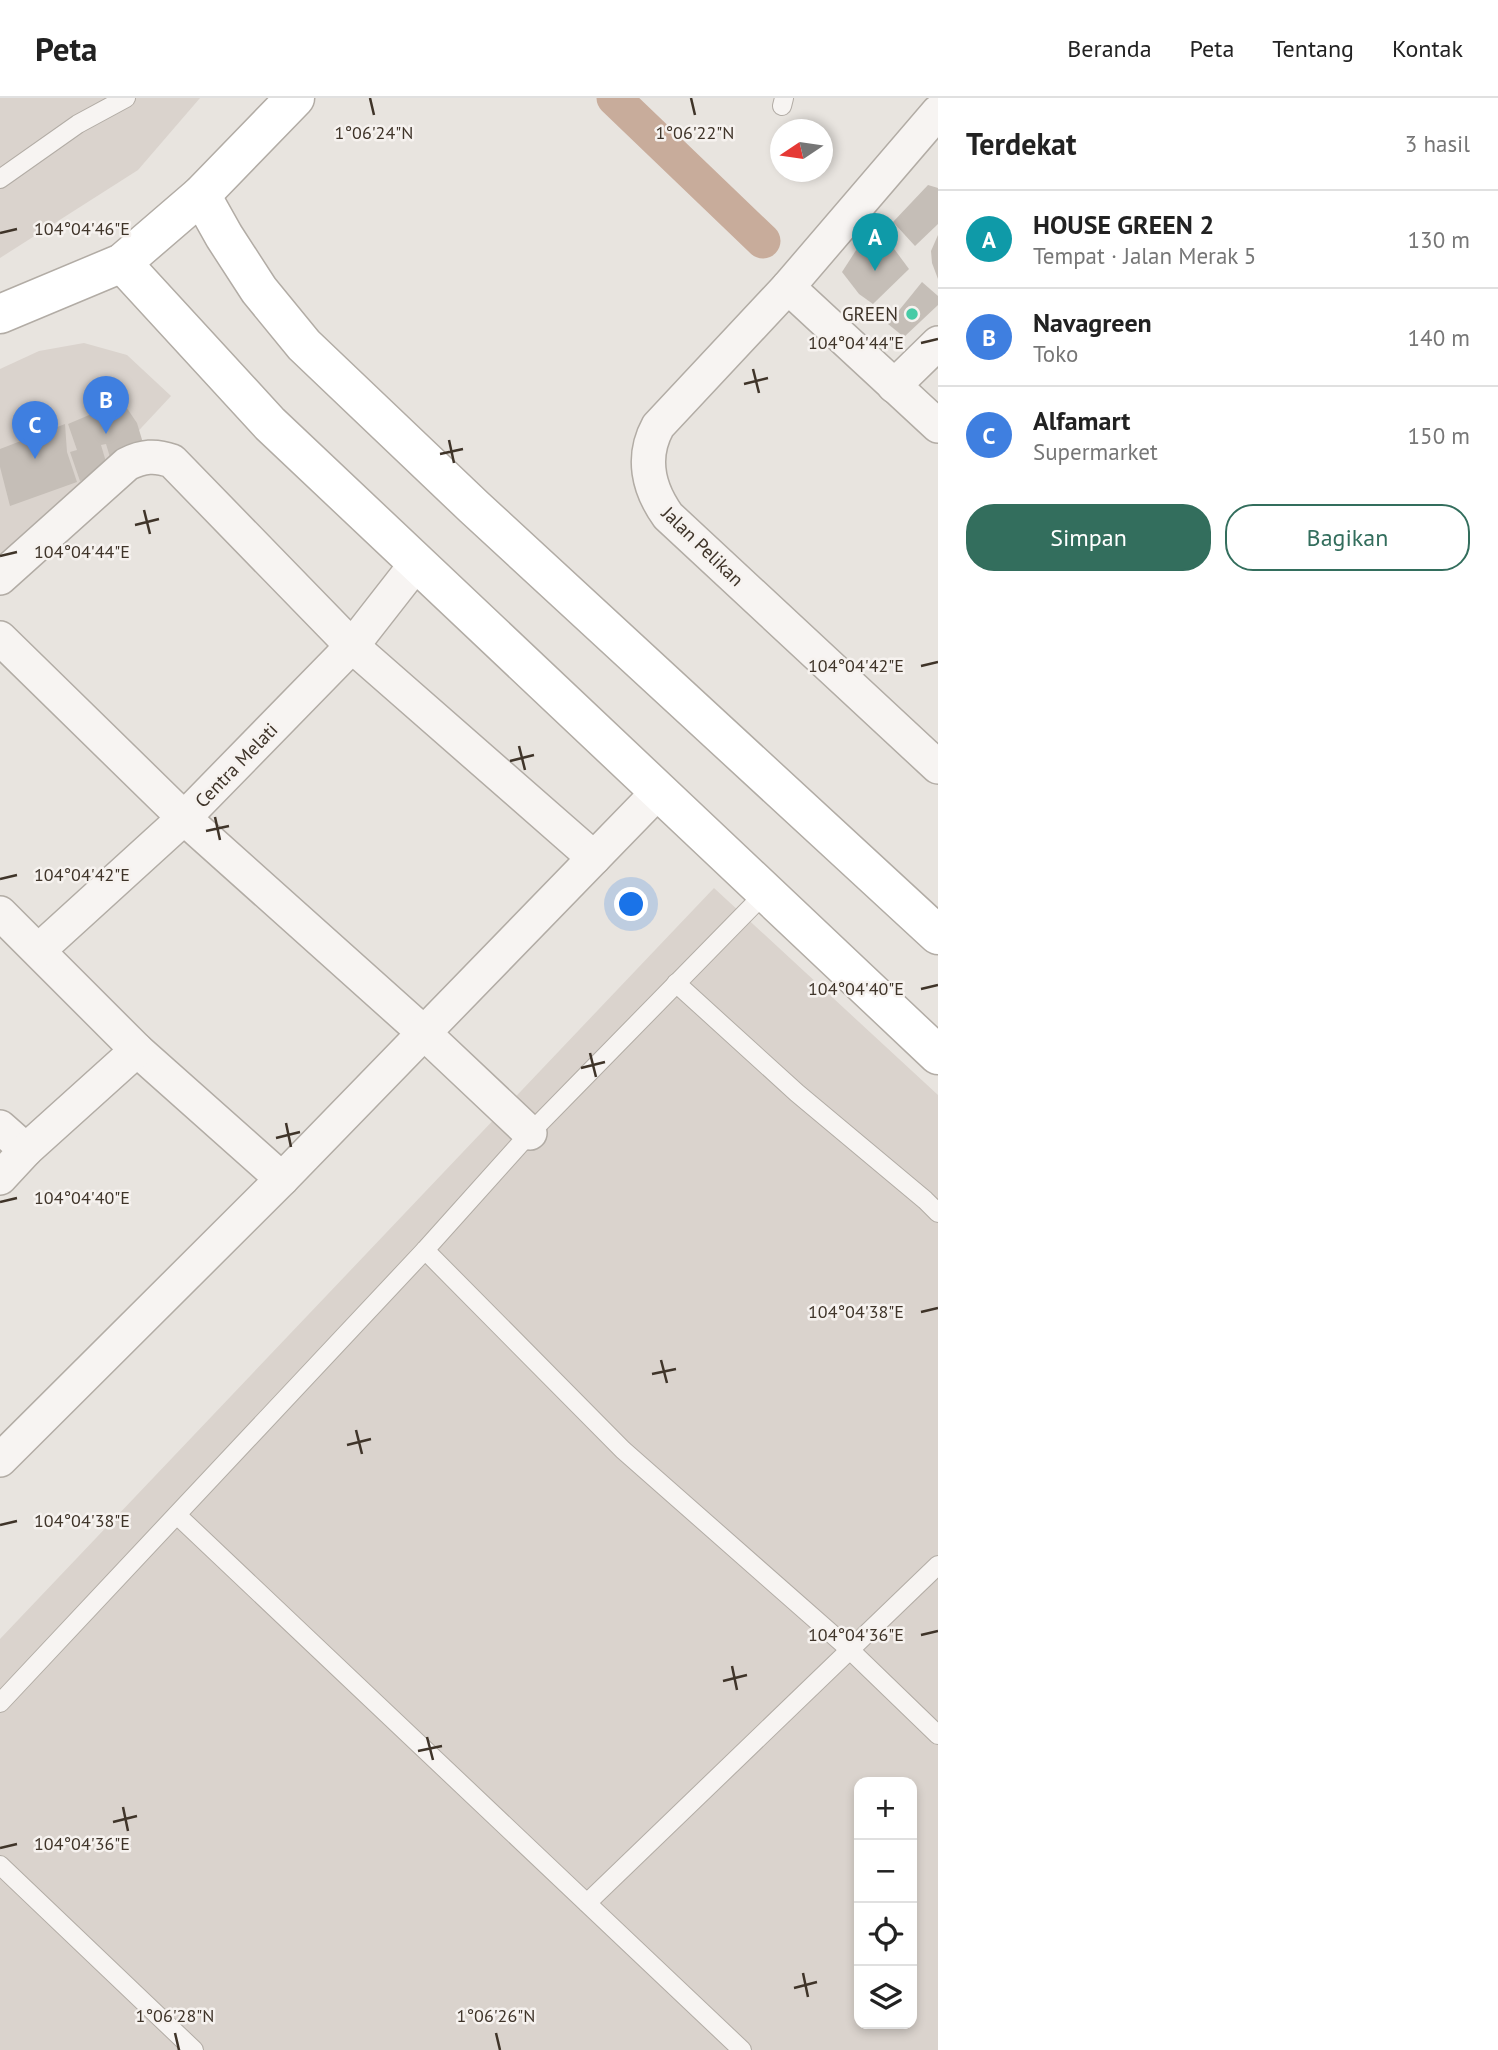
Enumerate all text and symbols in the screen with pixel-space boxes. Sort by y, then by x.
text: Peta [35,27,97,70]
text: Beranda [1067,33,1152,64]
text: Peta [1190,33,1234,64]
text: Tentang [1272,33,1354,64]
text: Kontak [1392,33,1463,64]
north arrow [770,119,833,182]
text: 1°06'24"N [335,121,413,144]
text: 1°06'22"N [656,121,734,144]
text: Terdekat [966,124,1076,163]
text: 3 hasil [1405,129,1470,158]
text: HOUSE GREEN 2 [1033,208,1214,241]
pin: A [852,213,898,271]
text: 104°04'46"E [34,217,130,240]
text: A [982,225,996,254]
text: 130 m [1408,225,1470,254]
text: Tempat · Jalan Merak 5 [1033,241,1256,270]
place label: GREEN [842,302,898,326]
marker: GREEN [904,306,920,322]
text: Navagreen [1033,306,1152,339]
text: B [982,323,996,352]
text: 140 m [1408,323,1470,352]
text: 104°04'44"E [808,331,904,354]
text: Toko [1033,339,1078,368]
pin: B [83,376,129,434]
pin: C [12,401,58,459]
text: Alfamart [1033,404,1130,437]
text: C [983,421,995,450]
text: 150 m [1408,421,1470,450]
text: Supermarket [1033,437,1158,466]
street label: Jalan Pelikan [656,500,749,591]
button: Simpan [966,504,1211,571]
button: Bagikan [1225,504,1470,571]
text: 104°04'44"E [34,540,130,563]
text: 104°04'42"E [808,654,904,677]
street label: Centra Melati [190,718,282,812]
text: 104°04'42"E [34,863,130,886]
your location [614,887,648,921]
text: 104°04'40"E [808,977,904,1000]
text: 104°04'40"E [34,1186,130,1209]
text: 104°04'38"E [808,1300,904,1323]
text: 104°04'38"E [34,1509,130,1532]
text: 104°04'36"E [808,1623,904,1646]
map controls [854,1777,917,2029]
button: + [854,1777,917,1840]
text: 104°04'36"E [34,1832,130,1855]
button: − [854,1840,917,1903]
button: locate [854,1903,917,1966]
button: layers [854,1966,917,2029]
text: 1°06'28"N [136,2004,214,2027]
text: 1°06'26"N [457,2004,535,2027]

